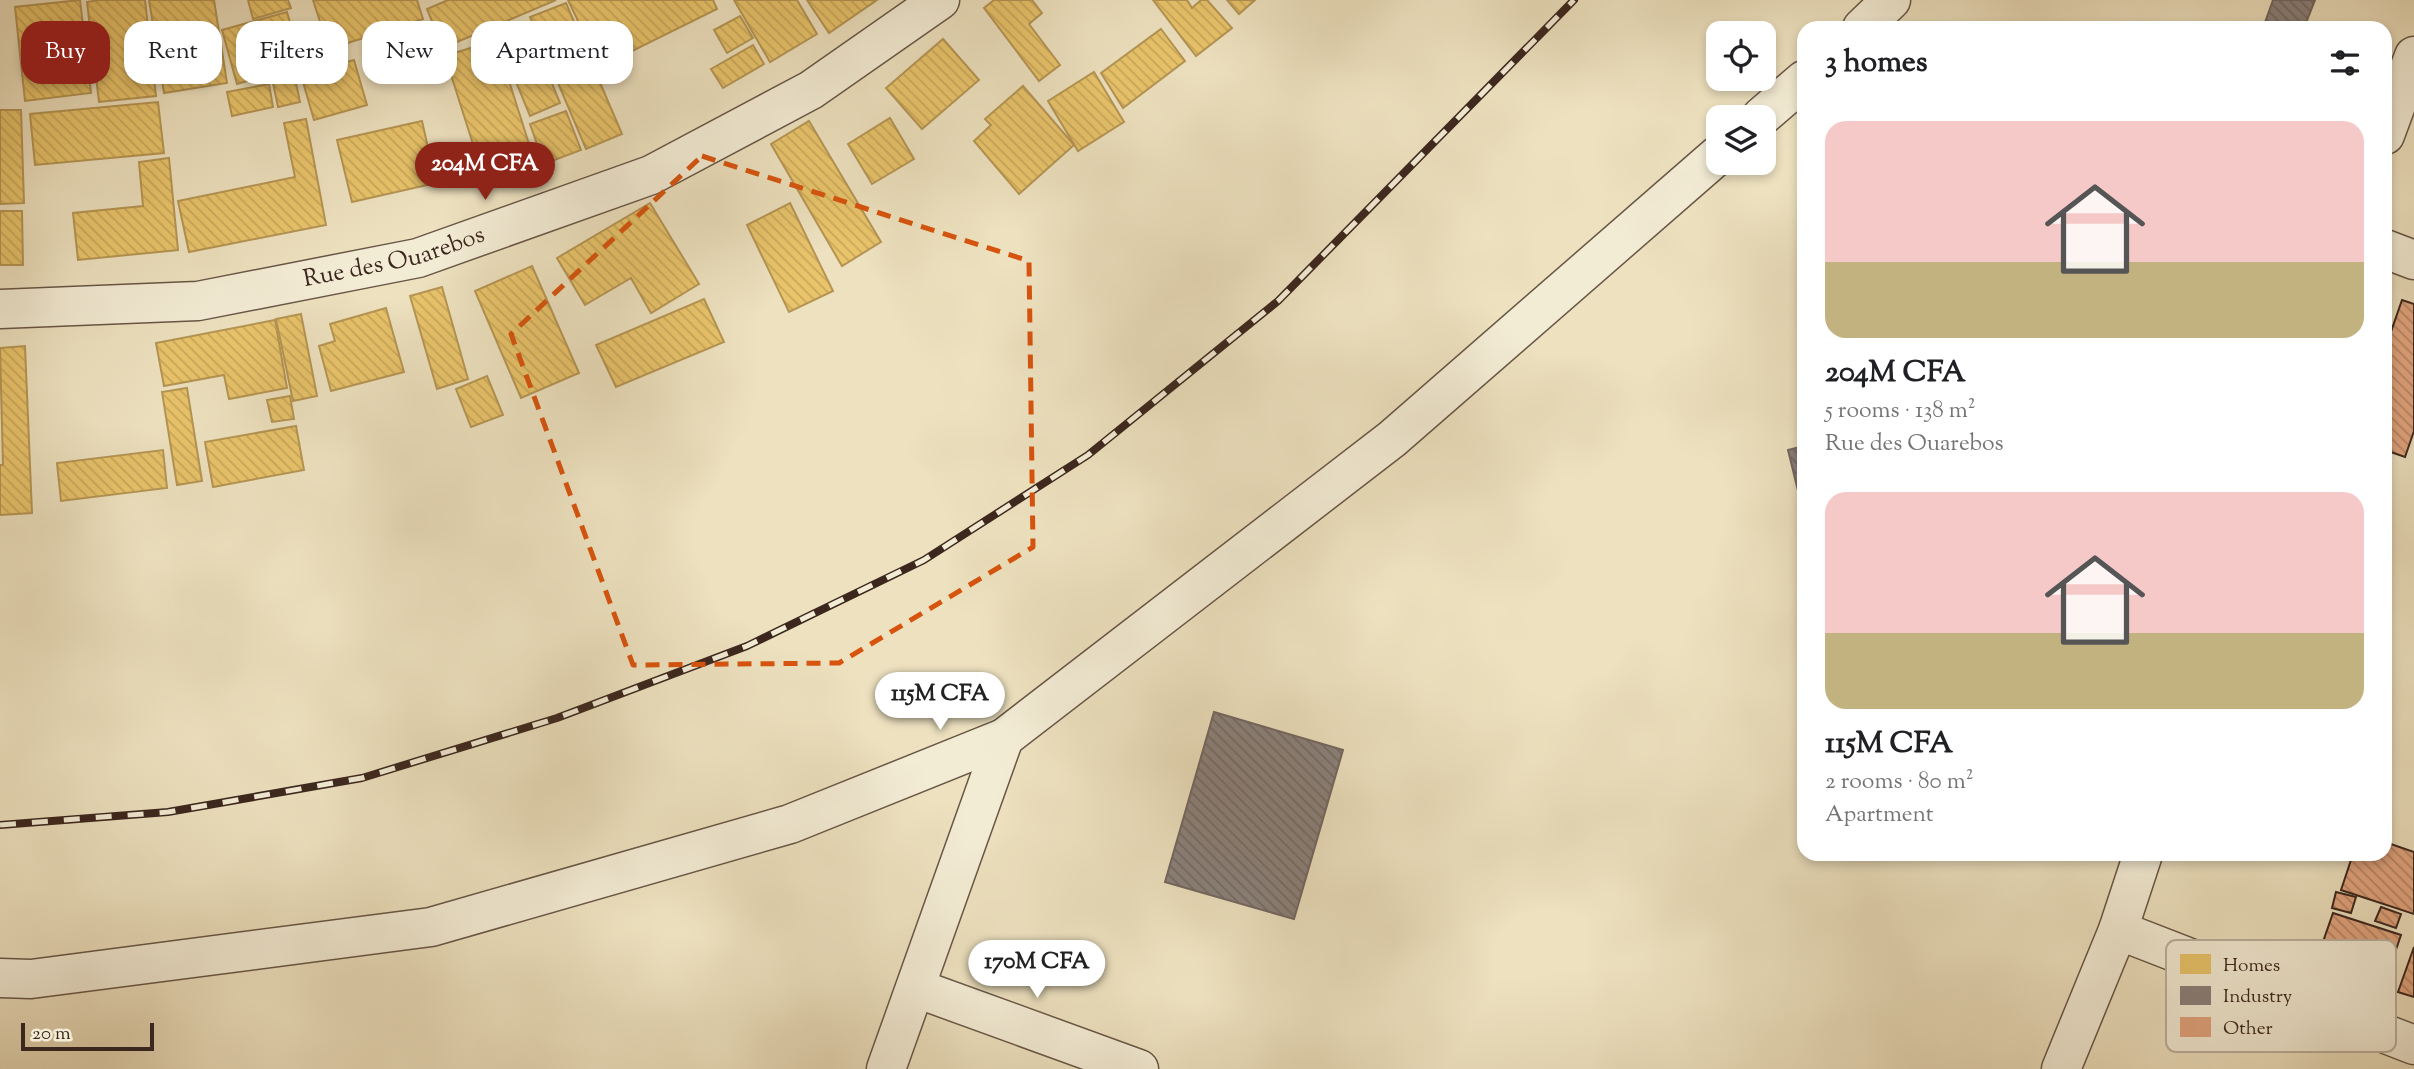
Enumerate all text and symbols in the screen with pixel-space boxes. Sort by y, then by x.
chip: Buy [21,21,110,84]
chip: Rent [124,21,222,84]
chip: Filters [236,21,348,84]
chip: New [362,21,457,84]
chip: Apartment [471,21,633,84]
map controls [1706,21,1776,175]
button: locate [1706,21,1776,91]
text: 3 homes [1825,42,1928,85]
icon: filters [2326,44,2364,82]
button: layers [1706,105,1776,175]
pin: 204M CFA [413,142,557,202]
text: 204M CFA [431,148,539,181]
icon: home [2032,166,2158,292]
street label: Rue des Ouarebos [300,219,490,297]
text: 204M CFA [1825,352,1966,395]
text: 5 rooms · 138 m² [1825,395,1976,428]
text: Rue des Ouarebos [1825,428,2004,461]
icon: home [2032,537,2158,663]
pin: 115M CFA [868,672,1012,732]
text: 115M CFA [891,678,989,711]
text: 115M CFA [1825,723,1953,766]
text: 2 rooms · 80 m² [1825,766,1973,799]
text: Apartment [1825,799,1934,832]
pin: 170M CFA [965,940,1109,1000]
legend [2166,940,2396,1052]
text: 170M CFA [984,946,1090,979]
text: Homes [2223,953,2280,980]
text: Industry [2223,984,2293,1011]
text: Other [2223,1016,2273,1043]
scale bar [21,1020,154,1052]
text: 20 m [32,1021,71,1048]

